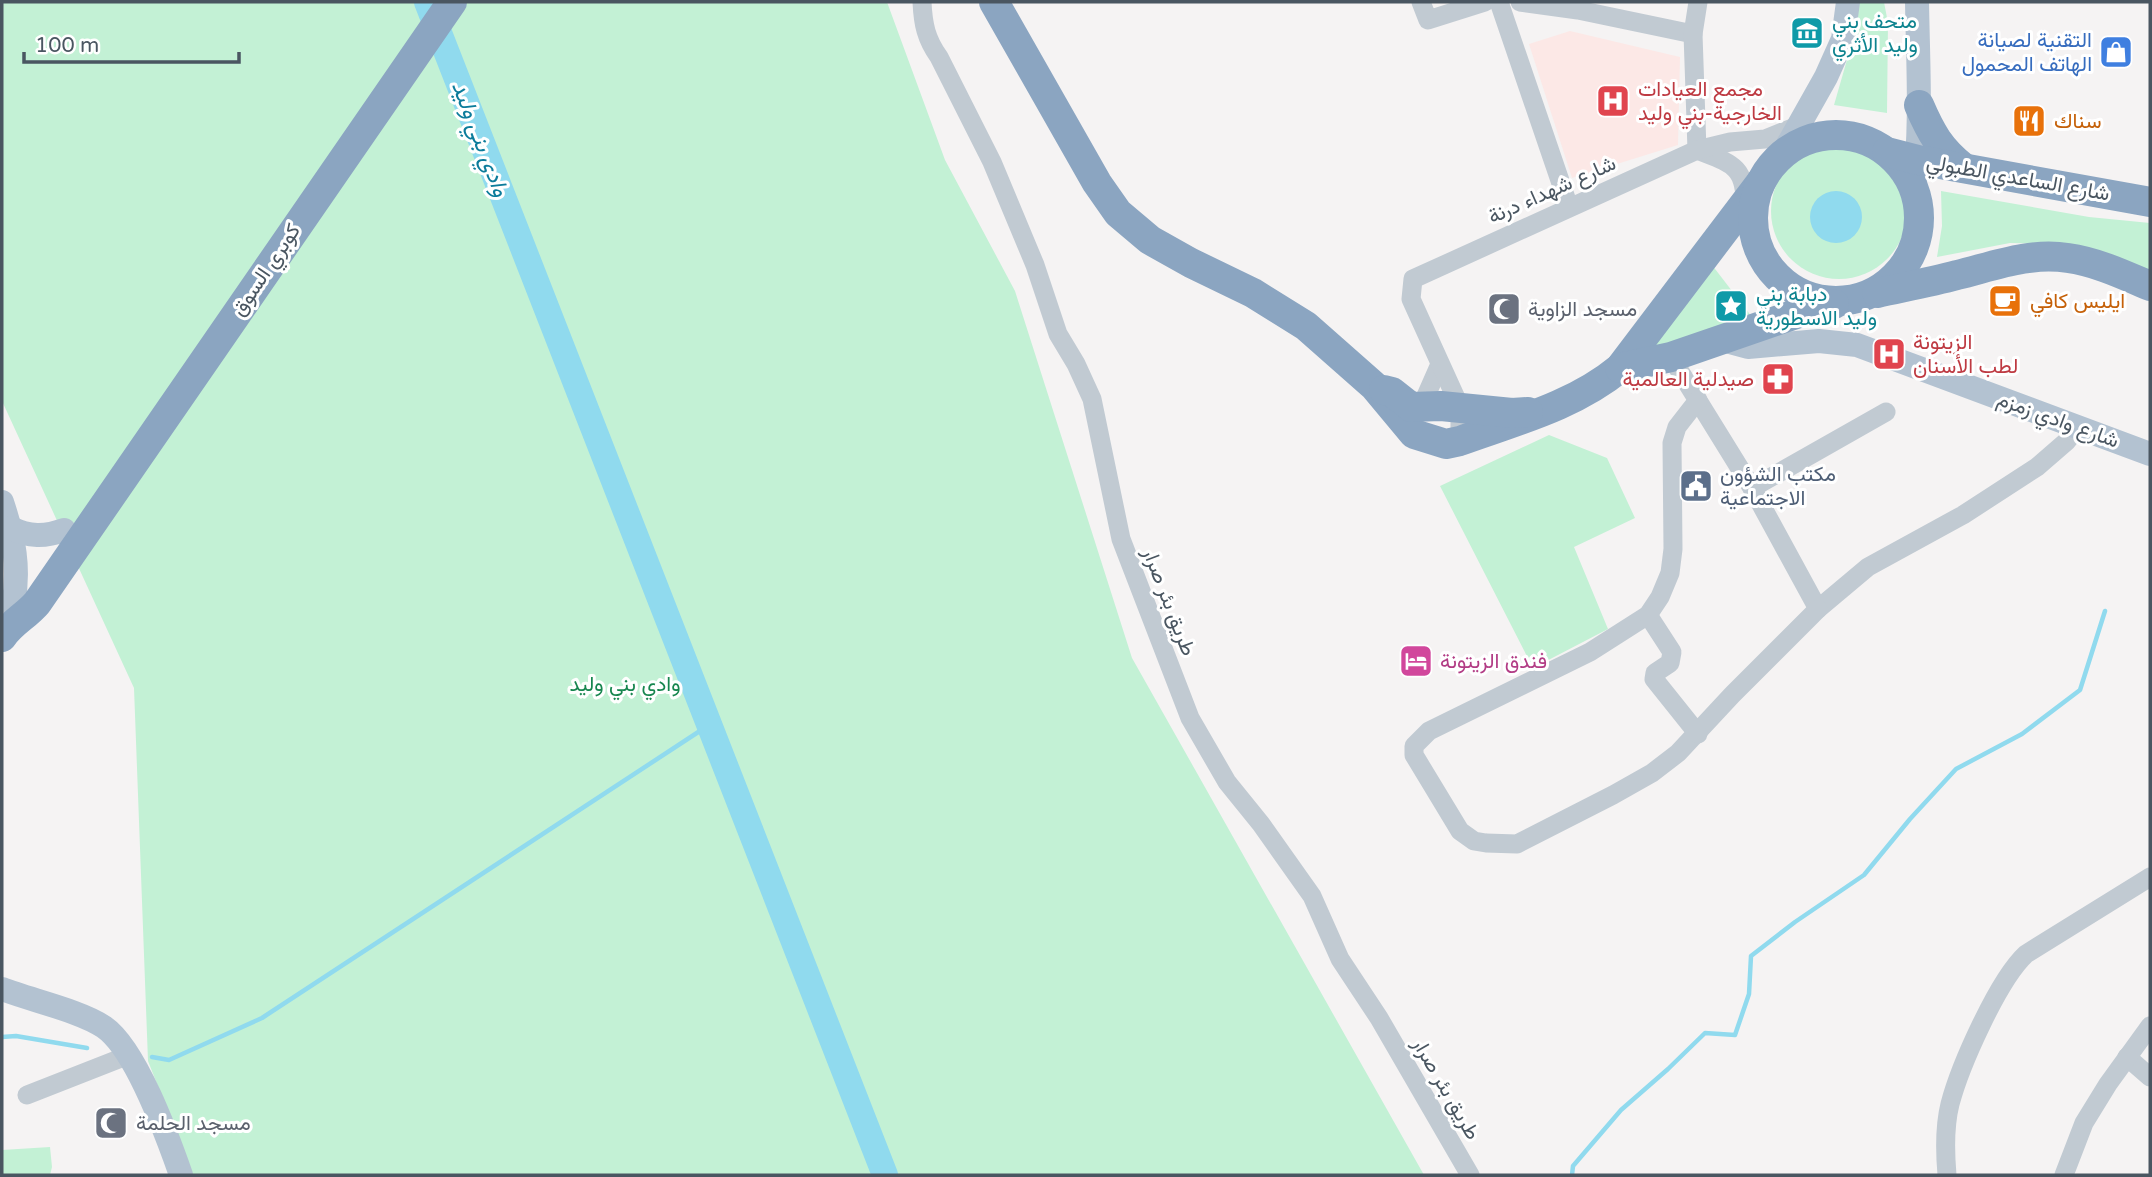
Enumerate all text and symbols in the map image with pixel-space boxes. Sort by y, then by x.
place label: متحف بني وليد الأثري [1832,9,1918,62]
museum icon: متحف بني وليد الأثري [1788,14,1826,52]
scale bar [24,21,240,65]
place label: التقنية لصيانة الهاتف المحمول [1962,28,2092,77]
text: 100 m [35,33,99,58]
shop icon: التقنية لصيانة الهاتف المحمول [2097,33,2135,71]
water label: وادي بني وليد [441,77,515,202]
place label: مجمع العيادات الخارجية-بني وليد [1638,77,1782,130]
hospital icon: مجمع العيادات الخارجية-بني وليد [1594,82,1632,120]
restaurant icon: سناك [2010,102,2048,140]
place label: سناك [2054,109,2102,134]
street label: شارع الساعدي الطبولي [1924,150,2112,210]
street label: شارع شهداء درنة [1484,151,1620,230]
street label: كوبري السوق [226,219,309,323]
place label: دبابة بني وليد الاسطورية [1756,282,1877,331]
cafe icon: ايليس كافي [1986,282,2024,320]
place icon: دبابة بني وليد الاسطورية [1712,287,1750,325]
place label: ايليس كافي [2030,289,2125,318]
mosque icon: مسجد الزاوية [1485,290,1523,328]
place label: مسجد الزاوية [1528,297,1637,322]
place label: الزيتونة لطب الأسنان [1913,330,2018,379]
hospital icon: الزيتونة لطب الأسنان [1870,335,1908,373]
pharmacy icon: صيدلية العالمية [1759,360,1797,398]
place label: صيدلية العالمية [1623,367,1754,392]
street label: شارع وادي زمزم [1992,386,2122,457]
place label: مكتب الشؤون الاجتماعية [1720,462,1836,511]
public building icon: مكتب الشؤون الاجتماعية [1677,467,1715,505]
street label: طريق بئر صرار [1137,544,1201,659]
hotel icon: فندق الزيتونة [1397,642,1435,680]
place label: فندق الزيتونة [1440,649,1547,674]
park label: وادي بني وليد [569,672,681,701]
street label: طريق بئر صرار [1406,1033,1485,1144]
mosque icon: مسجد الحلمة [92,1104,130,1142]
place label: مسجد الحلمة [136,1111,251,1136]

